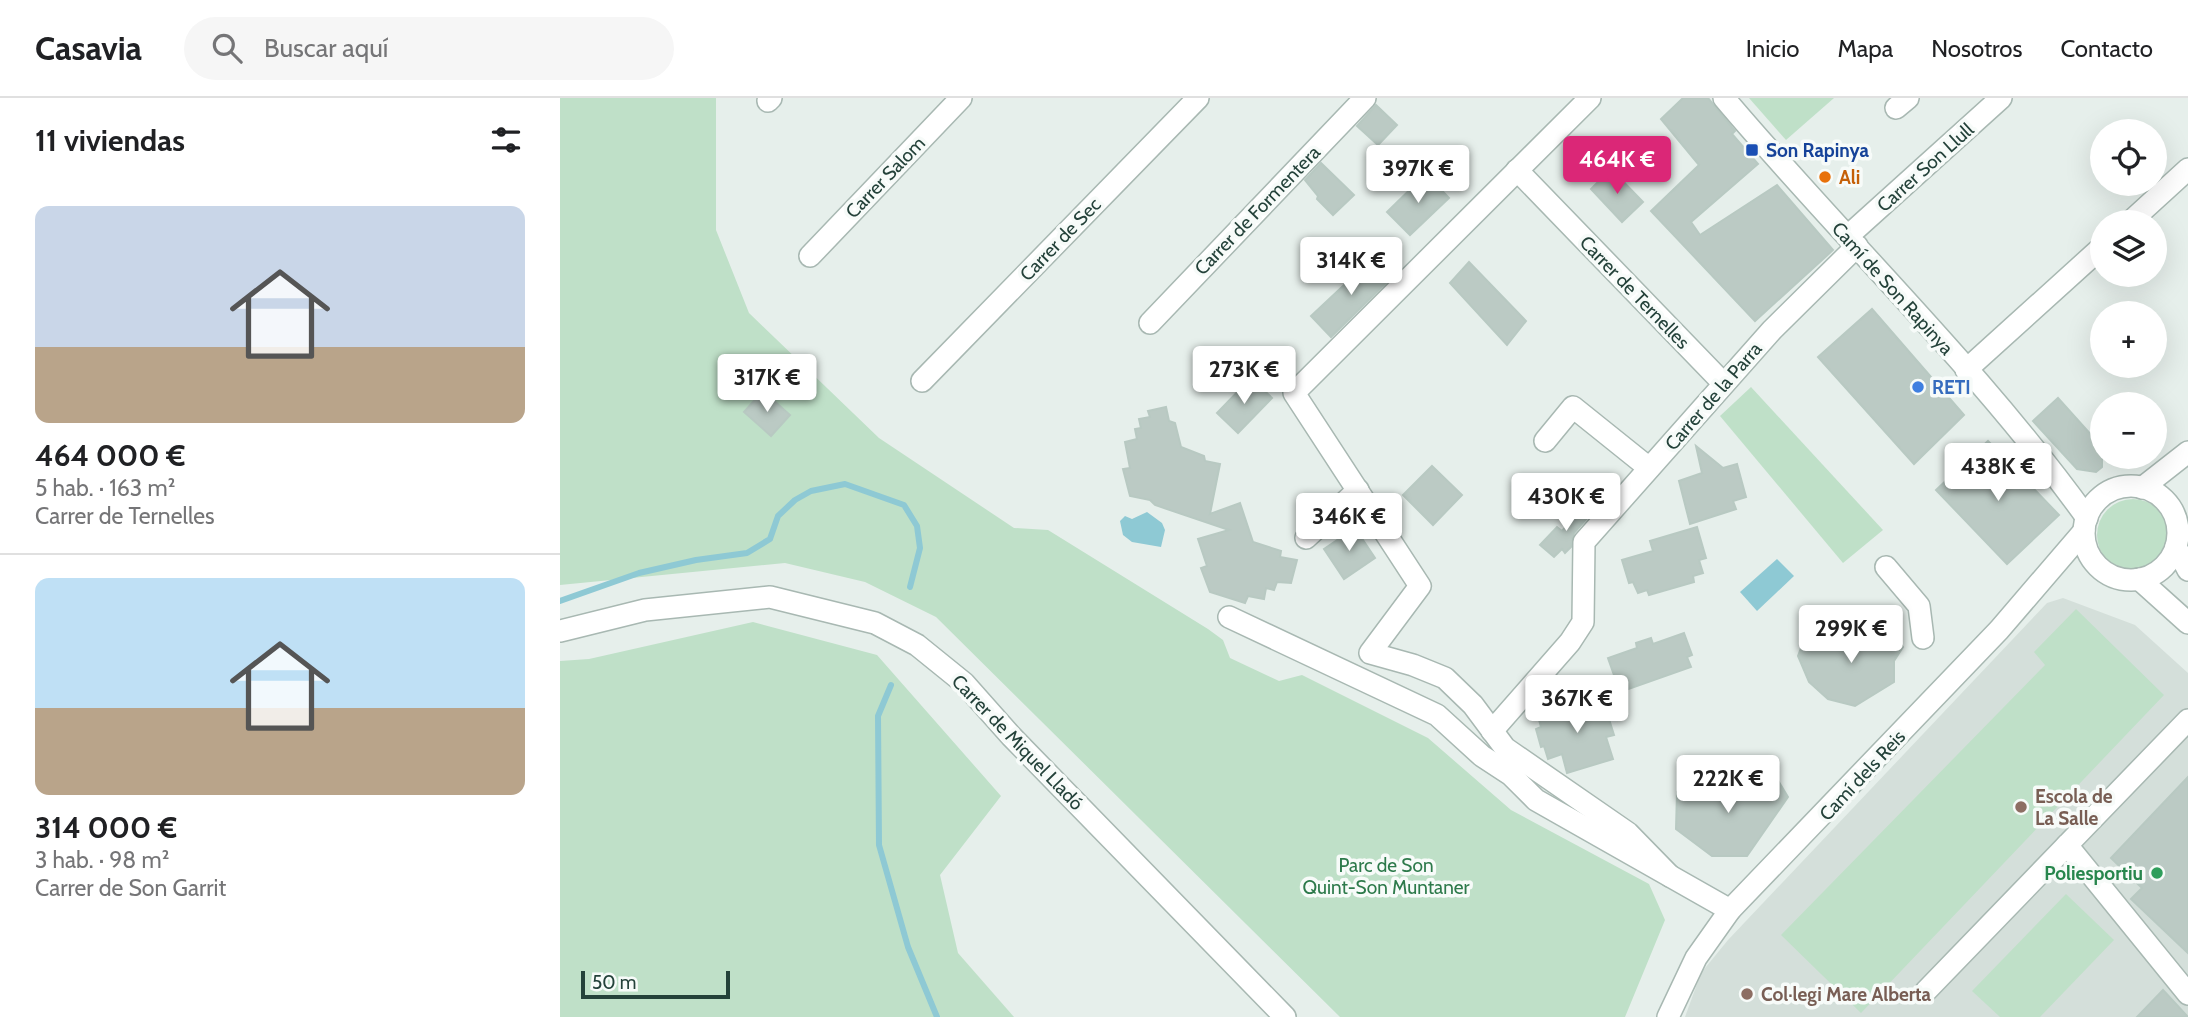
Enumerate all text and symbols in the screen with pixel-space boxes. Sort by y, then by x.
search box [184,17,674,80]
text: Casavia [35,28,142,68]
icon: search [208,29,246,67]
text: Buscar aquí [264,32,388,64]
text: Inicio [1746,34,1799,63]
text: Mapa [1837,34,1893,63]
text: Nosotros [1931,34,2022,63]
text: Contacto [2060,34,2153,63]
street label: Carrer Son Llull [1872,118,1979,217]
map controls [2090,119,2167,469]
button: locate [2090,119,2167,196]
icon: filters [487,121,525,159]
text: 11 viviendas [35,122,185,159]
street label: Carrer Salom [841,132,930,223]
pin: 464K € [1560,136,1674,196]
place label: Son Rapinya [1766,139,1870,162]
street label: Carrer de Formentera [1190,141,1325,280]
marker: Son Rapinya [1744,142,1760,158]
text: 464K € [1579,145,1655,173]
pin: 397K € [1361,146,1475,205]
text: 397K € [1382,154,1454,182]
place label: Ali [1839,166,1860,189]
marker: Ali [1817,169,1833,185]
street label: Carrer de Sec [1015,193,1106,286]
button: layers [2090,210,2167,287]
street label: Camí de Son Rapinya [1827,217,1958,360]
street label: Carrer de Ternelles [1575,231,1695,354]
pin: 314K € [1294,238,1408,297]
text: 314K € [1316,246,1386,274]
icon: home [217,251,343,377]
button: + [2090,301,2167,378]
street label: Carrer de la Parra [1660,338,1767,455]
pin: 273K € [1187,346,1301,406]
pin: 317K € [710,354,824,414]
text: 273K € [1209,355,1279,383]
text: 317K € [734,363,800,391]
place label: RETI [1932,376,1971,399]
marker: RETI [1910,379,1926,395]
button: − [2090,392,2167,469]
text: 464 000 € [35,437,185,474]
pin: 438K € [1941,444,2055,503]
text: 438K € [1961,452,2035,480]
text: 5 hab. · 163 m² [35,474,175,502]
pin: 430K € [1509,474,1623,533]
text: 430K € [1527,482,1605,510]
pin: 346K € [1292,494,1406,553]
text: Carrer de Ternelles [35,502,215,530]
text: 346K € [1312,502,1386,530]
pin: 299K € [1794,606,1908,665]
text: 299K € [1815,614,1887,642]
icon: home [217,623,343,749]
street label: Carrer de Miquel Lladó [947,670,1088,815]
pin: 367K € [1520,676,1634,735]
text: 367K € [1541,684,1613,712]
street label: Camí dels Reis [1815,725,1910,825]
pin: 222K € [1671,756,1785,815]
text: 222K € [1693,764,1763,792]
place label: Escola de La Salle [2035,785,2113,830]
marker: Escola de La Salle [2013,799,2029,815]
text: 314 000 € [35,809,177,846]
text: 3 hab. · 98 m² [35,846,169,874]
park label: Parc de Son Quint-Son Muntaner [1302,854,1470,899]
place label: Poliesportiu [2044,862,2143,885]
marker: Poliesportiu [2149,865,2165,881]
text: Carrer de Son Garrit [35,874,226,902]
scale bar [581,968,730,1000]
text: 50 m [592,971,636,994]
place label: Col·legi Mare Alberta [1761,983,1932,1006]
marker: Col·legi Mare Alberta [1739,986,1755,1002]

